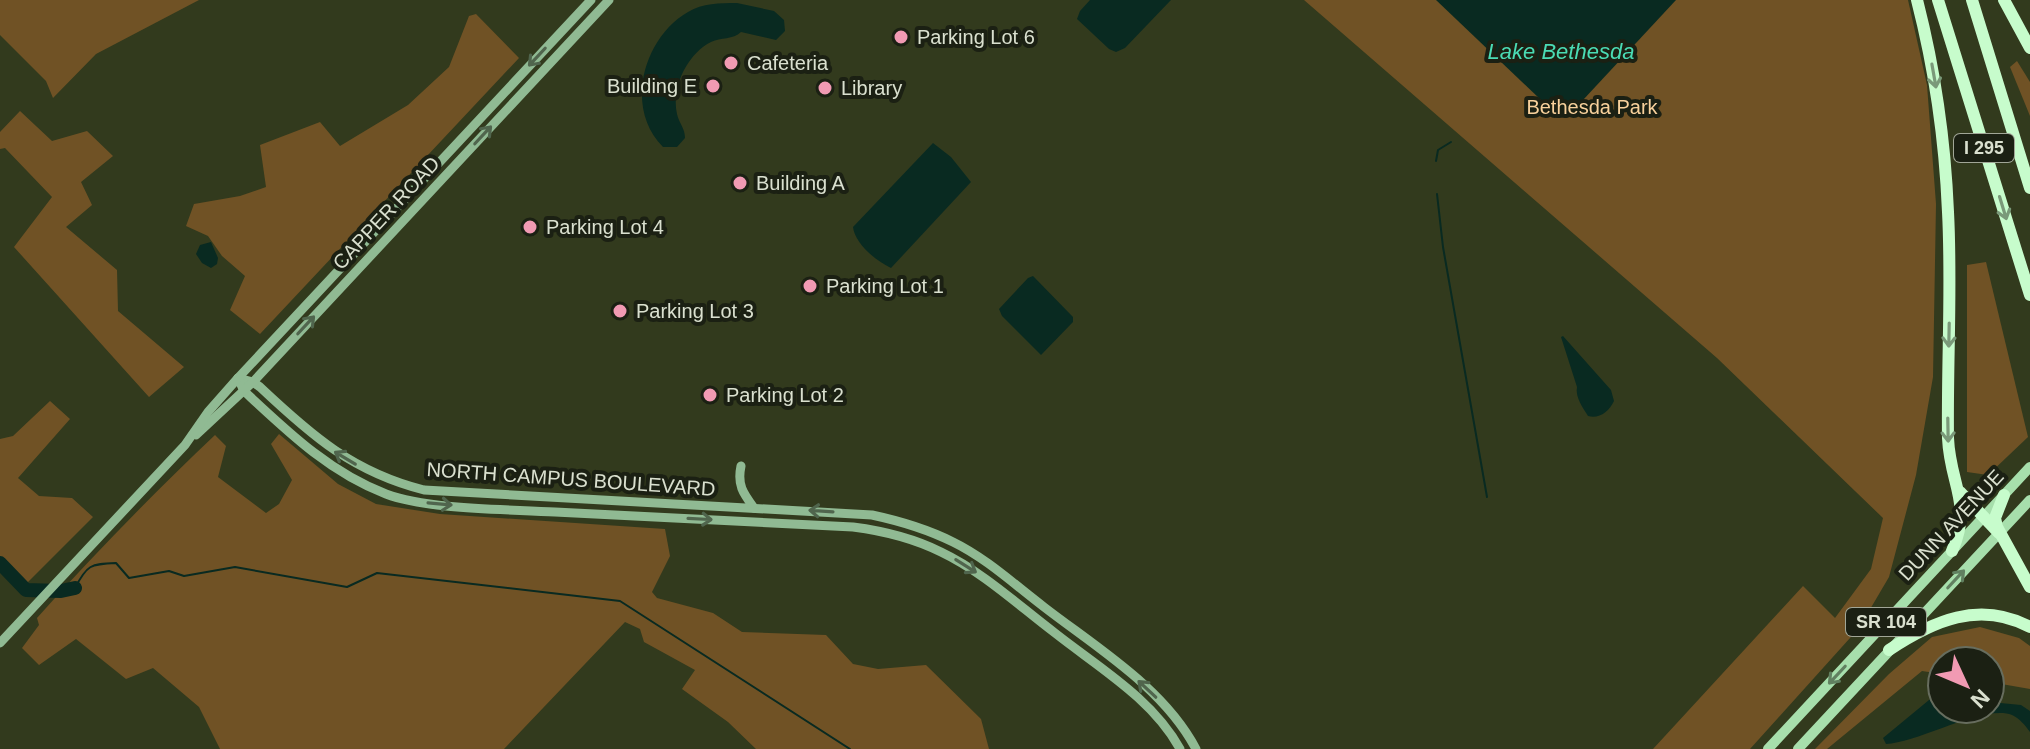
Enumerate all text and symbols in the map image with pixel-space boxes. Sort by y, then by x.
place label: Parking Lot 6 [917,26,1035,48]
marker: Parking Lot 6 [892,28,910,46]
water label: Lake Bethesda [1488,39,1634,64]
one-way arrow [528,47,547,67]
place label: Cafeteria [747,52,829,74]
marker: Cafeteria [722,54,740,72]
one-way arrow [1928,63,1943,88]
place label: Building E [607,75,697,97]
marker: Building E [704,77,722,95]
place label: Library [841,77,902,99]
marker: Library [816,79,834,97]
park label: Bethesda Park [1526,96,1659,118]
one-way arrow [474,125,492,145]
road number: I 295 [1954,134,2014,162]
street label: CAPPER ROAD [328,152,444,274]
place label: Building A [756,172,846,194]
marker: Building A [731,174,749,192]
one-way arrow [1997,195,2011,220]
place label: Parking Lot 4 [546,216,664,238]
marker: Parking Lot 4 [521,218,539,236]
place label: Parking Lot 1 [826,275,944,297]
marker: Parking Lot 1 [801,277,819,295]
place label: Parking Lot 3 [636,300,754,322]
marker: Parking Lot 3 [611,302,629,320]
one-way arrow [296,316,315,335]
one-way arrow [1941,321,1956,348]
place label: Parking Lot 2 [726,384,844,406]
marker: Parking Lot 2 [701,386,719,404]
one-way arrow [1941,416,1956,443]
one-way arrow [334,450,357,466]
street label: NORTH CAMPUS BOULEVARD [426,458,716,500]
street label: DUNN AVENUE [1894,465,2008,585]
one-way arrow [426,497,453,512]
one-way arrow [808,503,835,518]
one-way arrow [686,512,713,527]
one-way arrow [954,557,976,574]
one-way arrow [1946,570,1965,589]
road number: SR 104 [1846,608,1926,636]
north arrow [1926,645,2006,725]
one-way arrow [1828,665,1847,685]
one-way arrow [1137,679,1157,698]
text: N [1966,684,1995,713]

